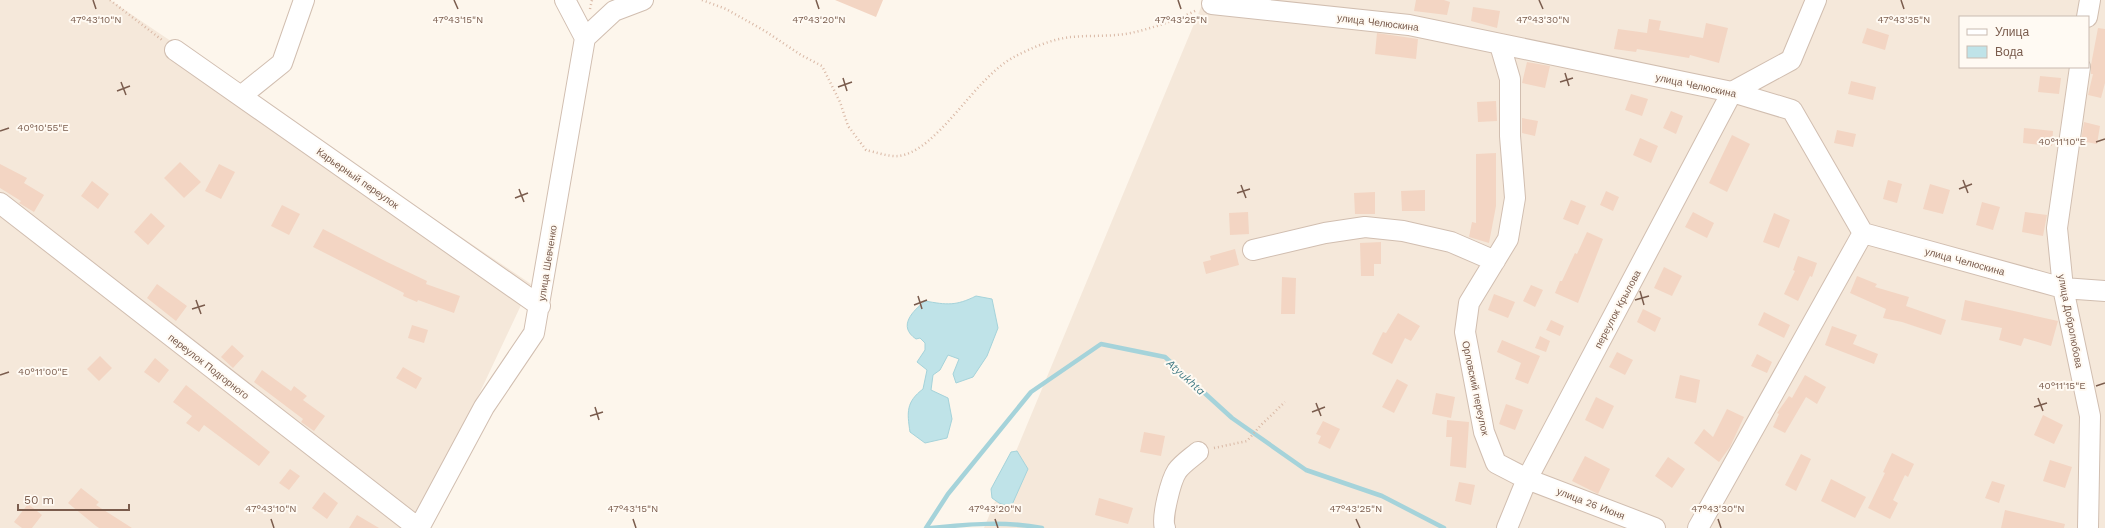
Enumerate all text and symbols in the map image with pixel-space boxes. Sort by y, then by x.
street label: улица Челюскина [1336,12,1420,33]
text: 47°43'10"N [70,14,122,25]
text: 47°43'15"N [433,14,483,25]
text: 47°43'20"N [792,14,846,25]
text: 47°43'25"N [1155,14,1207,25]
text: 47°43'30"N [1516,14,1570,25]
text: 47°43'35"N [1878,14,1930,25]
legend [1959,16,2089,68]
text: Улица [1995,25,2029,39]
text: Вода [1995,45,2023,59]
street label: улица Челюскина [1655,72,1738,100]
text: 40°10'55"E [17,122,69,133]
text: 40°11'10"E [2038,136,2086,147]
street label: Карьерный переулок [315,146,401,211]
street label: улица Шевченко [536,224,559,302]
street label: улица Челюскина [1924,246,2006,278]
street label: переулок Крылова [1592,268,1643,350]
street label: улица Добролюбова [2056,273,2085,369]
street label: переулок Подгорного [166,332,251,401]
street label: Орловский переулок [1460,340,1491,437]
water label: Atyukhta [1163,356,1208,398]
text: 40°11'00"E [18,366,68,377]
text: 40°11'15"E [2038,380,2086,391]
street label: улица 26 Июня [1555,485,1626,521]
scale bar [18,486,129,512]
text: 50 m [24,493,54,507]
text: 47°43'10"N [245,503,297,514]
text: 47°43'15"N [608,503,658,514]
text: 47°43'20"N [968,503,1022,514]
text: 47°43'25"N [1330,503,1382,514]
text: 47°43'30"N [1691,503,1745,514]

